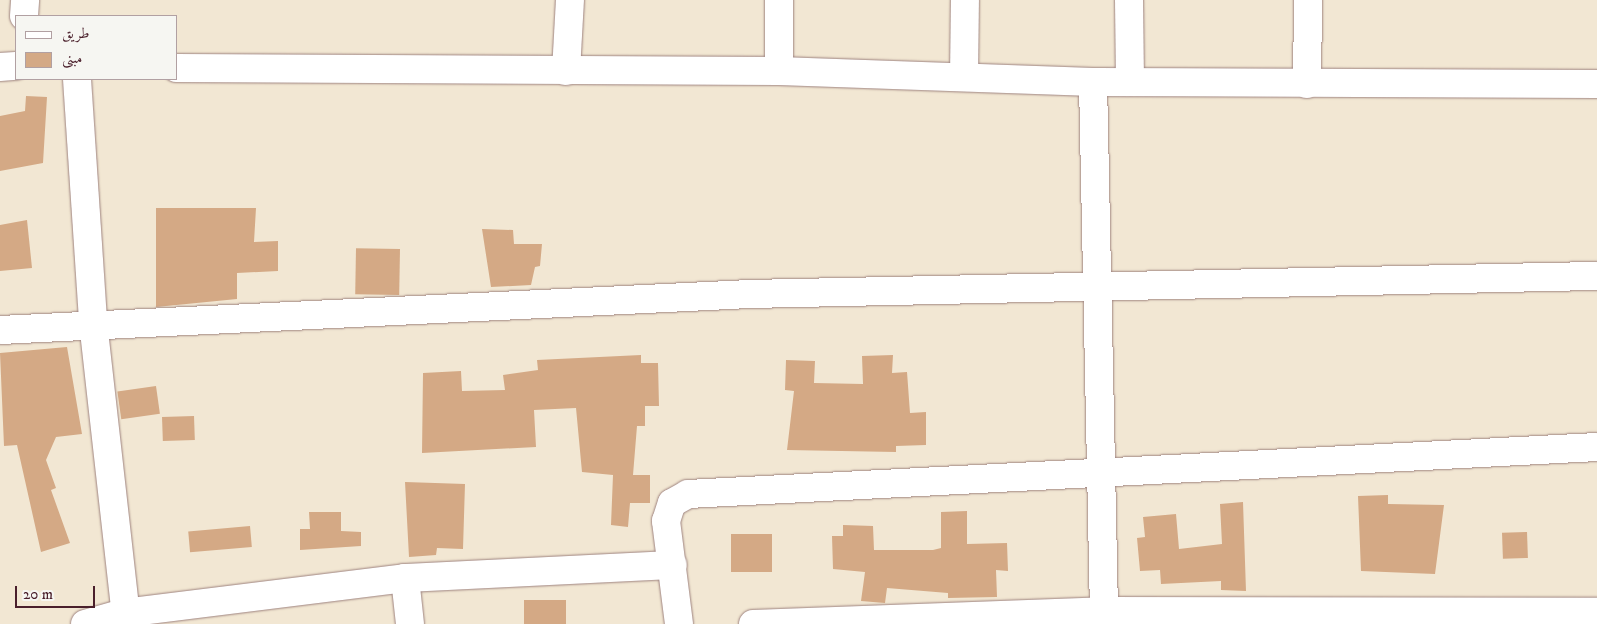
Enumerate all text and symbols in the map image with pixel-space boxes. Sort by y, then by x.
legend [15,15,178,80]
text: طريق [62,24,89,43]
text: مبنى [62,49,82,68]
scale bar [18,576,98,608]
text: 20 m [23,585,53,604]

